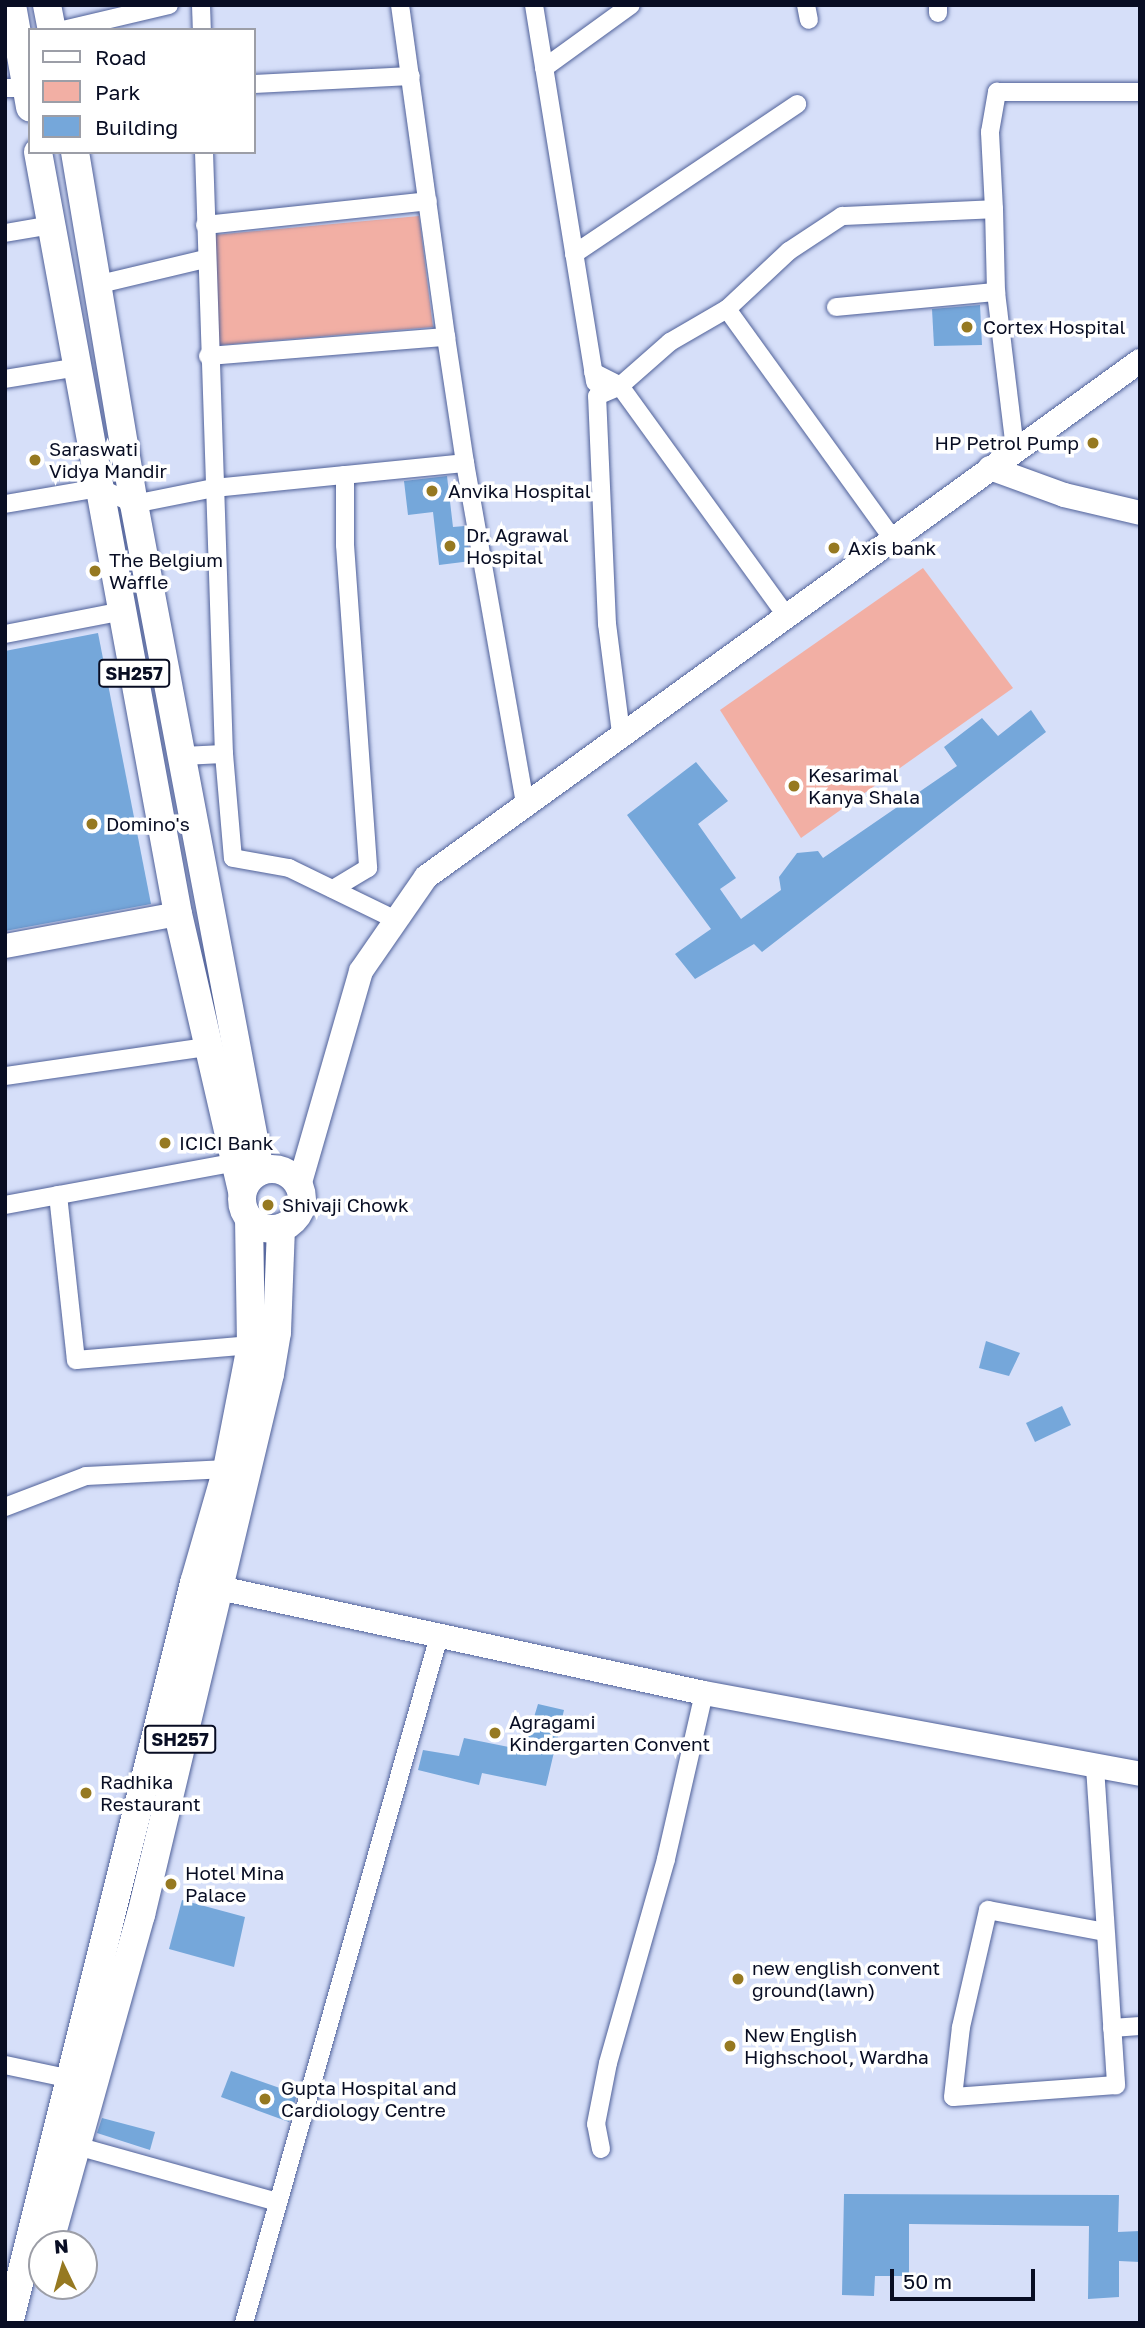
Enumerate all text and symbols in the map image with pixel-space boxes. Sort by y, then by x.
legend [28,28,256,154]
text: Road [95,44,146,70]
text: Park [95,79,140,105]
text: Building [95,114,178,140]
place label: Cortex Hospital [983,316,1126,338]
marker: Cortex Hospital [957,317,977,337]
place label: HP Petrol Pump [935,432,1079,454]
marker: HP Petrol Pump [1085,435,1101,451]
place label: Saraswati Vidya Mandir [49,438,167,482]
marker: Saraswati Vidya Mandir [27,452,43,468]
place label: Anvika Hospital [448,480,591,502]
marker: Anvika Hospital [422,481,442,501]
place label: Dr. Agrawal Hospital [466,524,569,568]
marker: Dr. Agrawal Hospital [440,536,460,556]
place label: Axis bank [848,537,936,559]
marker: Axis bank [826,540,842,556]
place label: The Belgium Waffle [109,549,223,593]
marker: The Belgium Waffle [87,563,103,579]
road number: SH257 [97,658,171,688]
place label: Kesarimal Kanya Shala [808,764,920,808]
marker: Kesarimal Kanya Shala [786,778,802,794]
place label: Domino's [106,813,190,835]
marker: Domino's [84,816,100,832]
place label: ICICI Bank [179,1132,273,1154]
marker: ICICI Bank [157,1135,173,1151]
place label: Shivaji Chowk [282,1194,409,1216]
marker: Shivaji Chowk [260,1197,276,1213]
place label: Agragami Kindergarten Convent [509,1711,710,1755]
road number: SH257 [143,1724,217,1754]
marker: Agragami Kindergarten Convent [487,1725,503,1741]
place label: Radhika Restaurant [100,1771,201,1815]
marker: Radhika Restaurant [78,1785,94,1801]
place label: Hotel Mina Palace [185,1862,284,1906]
marker: Hotel Mina Palace [163,1876,179,1892]
place label: new english convent ground(lawn) [752,1957,940,2001]
marker: new english convent ground(lawn) [730,1971,746,1987]
place label: New English Highschool, Wardha [744,2024,929,2068]
marker: New English Highschool, Wardha [722,2038,738,2054]
place label: Gupta Hospital and Cardiology Centre [281,2077,457,2121]
marker: Gupta Hospital and Cardiology Centre [255,2089,275,2109]
north arrow [28,2230,98,2300]
text: N [53,2233,69,2258]
scale bar [893,2254,1038,2298]
text: 50 m [903,2268,952,2294]

